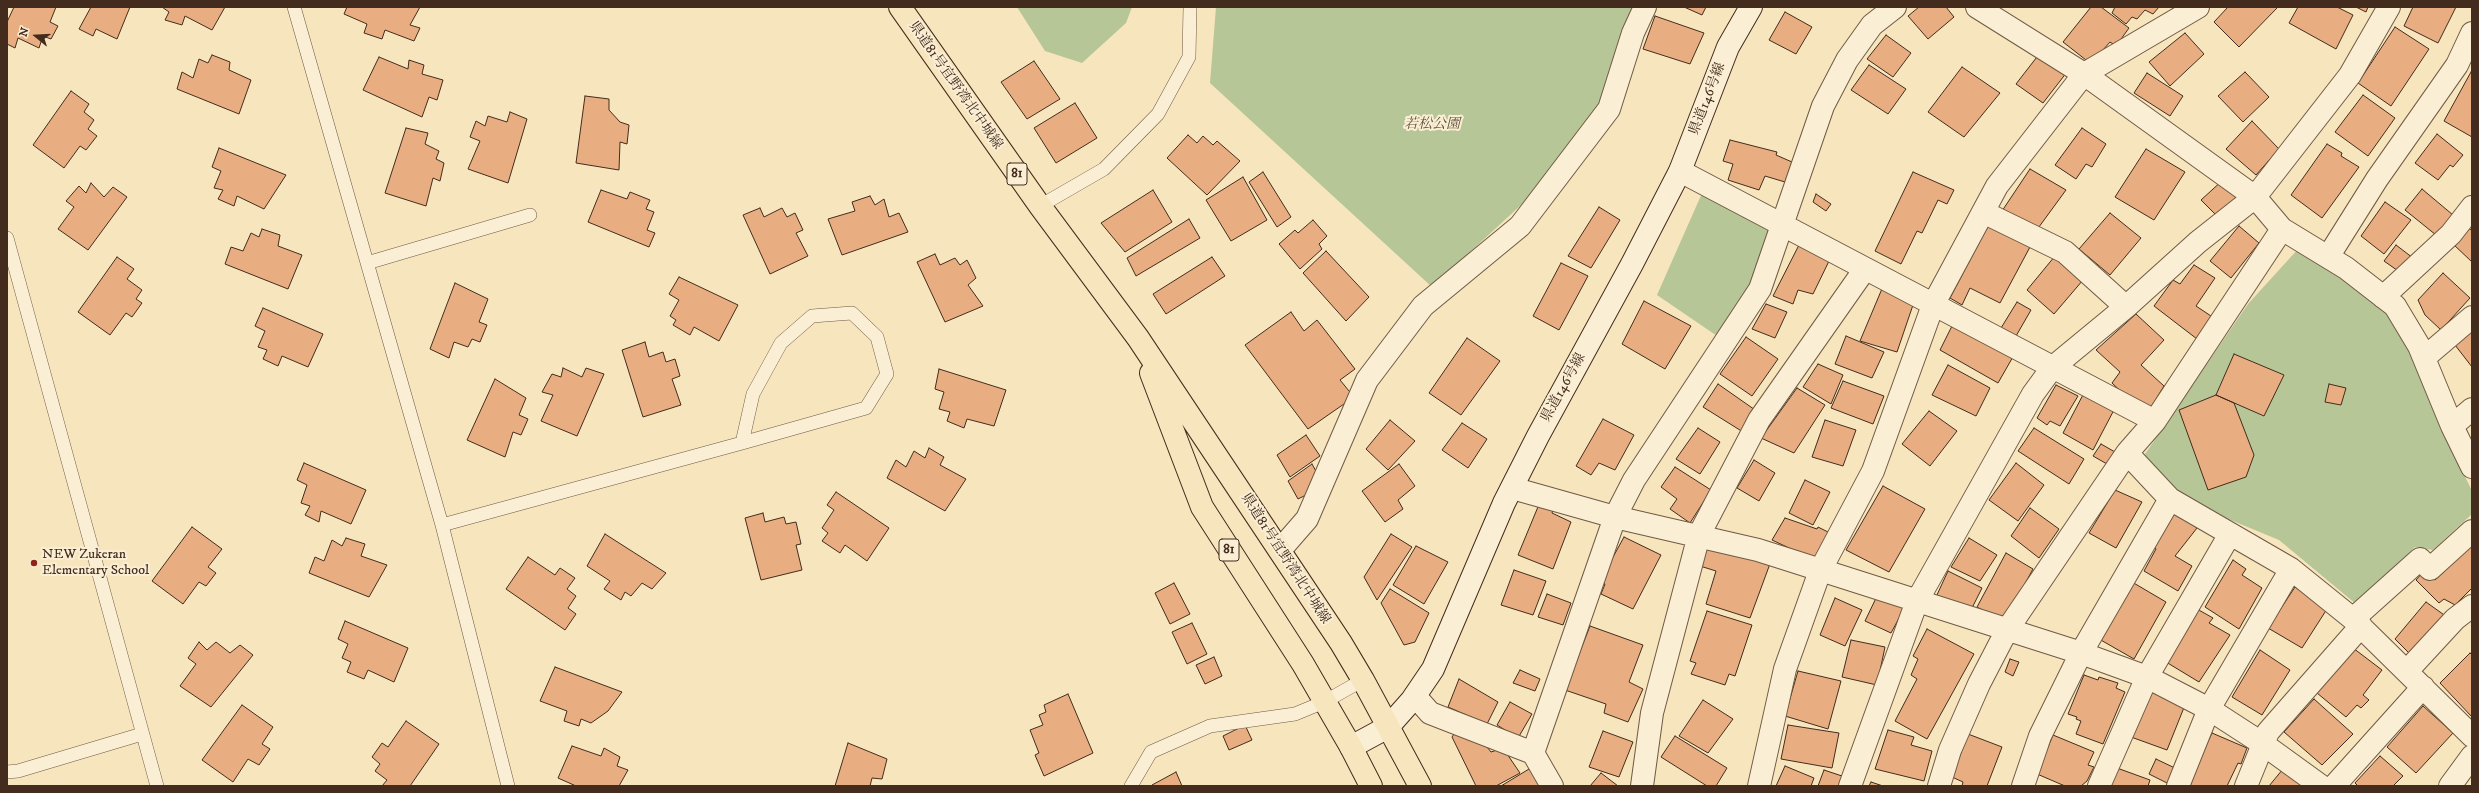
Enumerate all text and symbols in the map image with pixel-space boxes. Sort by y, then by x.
north arrow [16,16,56,56]
street label: 県道81号宜野湾北中城線 [904,19,1006,153]
text: N [17,26,33,39]
street label: 県道146号線 [1686,60,1730,138]
park label: 若松公園 [1404,117,1460,133]
road number: 81 [1007,163,1027,185]
street label: 県道146号線 [1538,350,1590,426]
street label: 県道81号宜野湾北中城線 [1237,491,1333,627]
road number: 81 [1219,539,1239,561]
place label: NEW Zukeran Elementary School [42,547,149,580]
marker: NEW Zukeran Elementary School [29,558,39,568]

